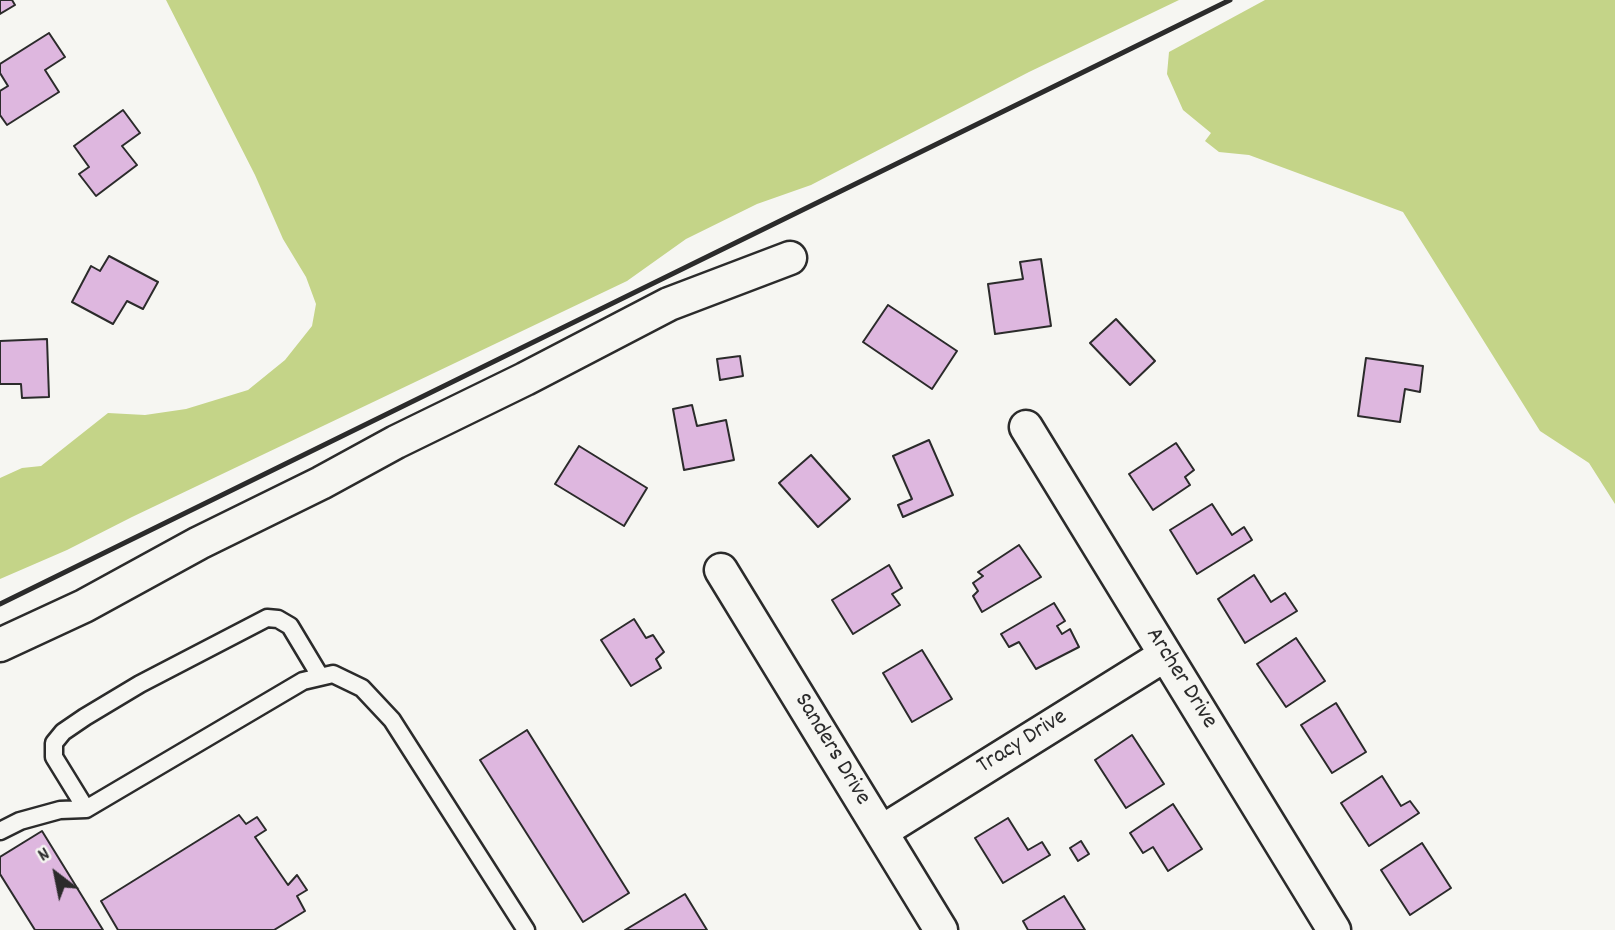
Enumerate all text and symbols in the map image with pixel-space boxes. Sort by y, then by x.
street label: Archer Drive [1138,623,1222,735]
street label: Sanders Drive [786,689,876,811]
street label: Tracy Drive [973,704,1073,782]
north arrow [21,839,91,909]
text: N [33,842,56,870]

